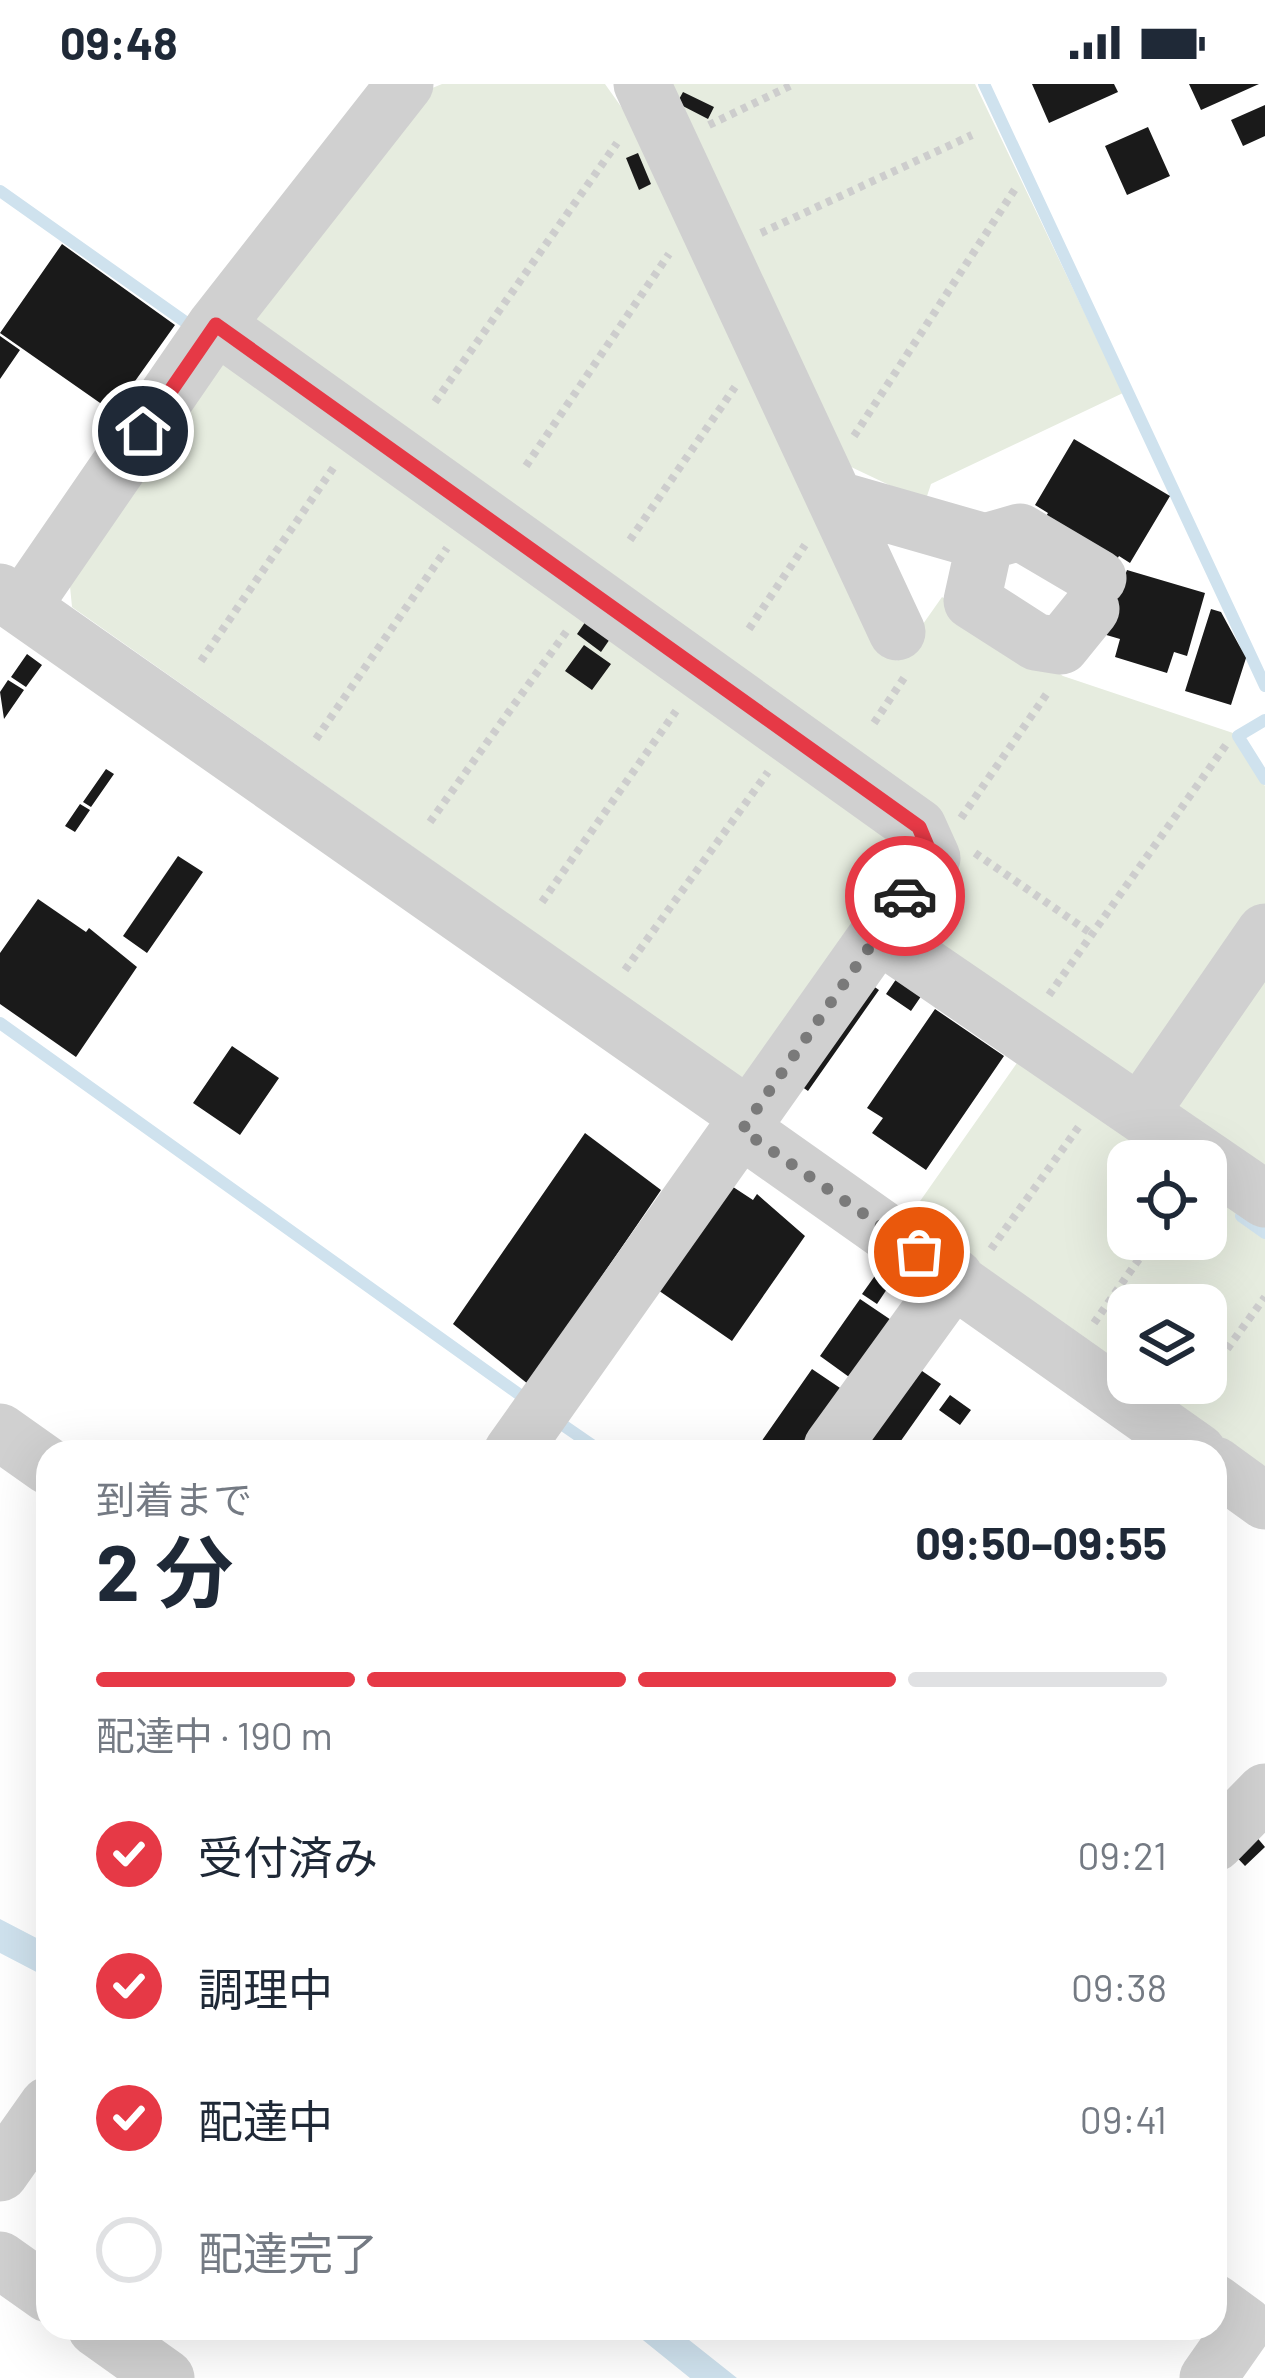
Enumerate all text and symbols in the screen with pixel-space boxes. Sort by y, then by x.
text: 09:48 [60,15,178,69]
pin [92,380,194,482]
icon: home [110,398,176,464]
courier [845,836,965,956]
icon: car [872,863,938,929]
map controls [1107,1140,1227,1404]
button: locate [1107,1140,1227,1260]
pin [868,1201,970,1303]
icon: bag [886,1219,952,1285]
button: layers [1107,1284,1227,1404]
text: 到着まで [96,1475,252,1522]
text: 09:50–09:55 [915,1515,1167,1569]
text: 2 分 [96,1523,233,1617]
text: 配達中 · 190 m [96,1711,333,1758]
icon: check [96,1821,162,1887]
text: 受付済み [198,1829,378,1883]
text: 09:21 [1077,1831,1167,1878]
icon: check [96,1953,162,2019]
text: 調理中 [198,1961,333,2015]
text: 09:38 [1071,1963,1167,2010]
icon: check [96,2085,162,2151]
text: 配達中 [198,2093,333,2147]
text: 09:41 [1080,2095,1167,2142]
text: 配達完了 [198,2225,378,2279]

